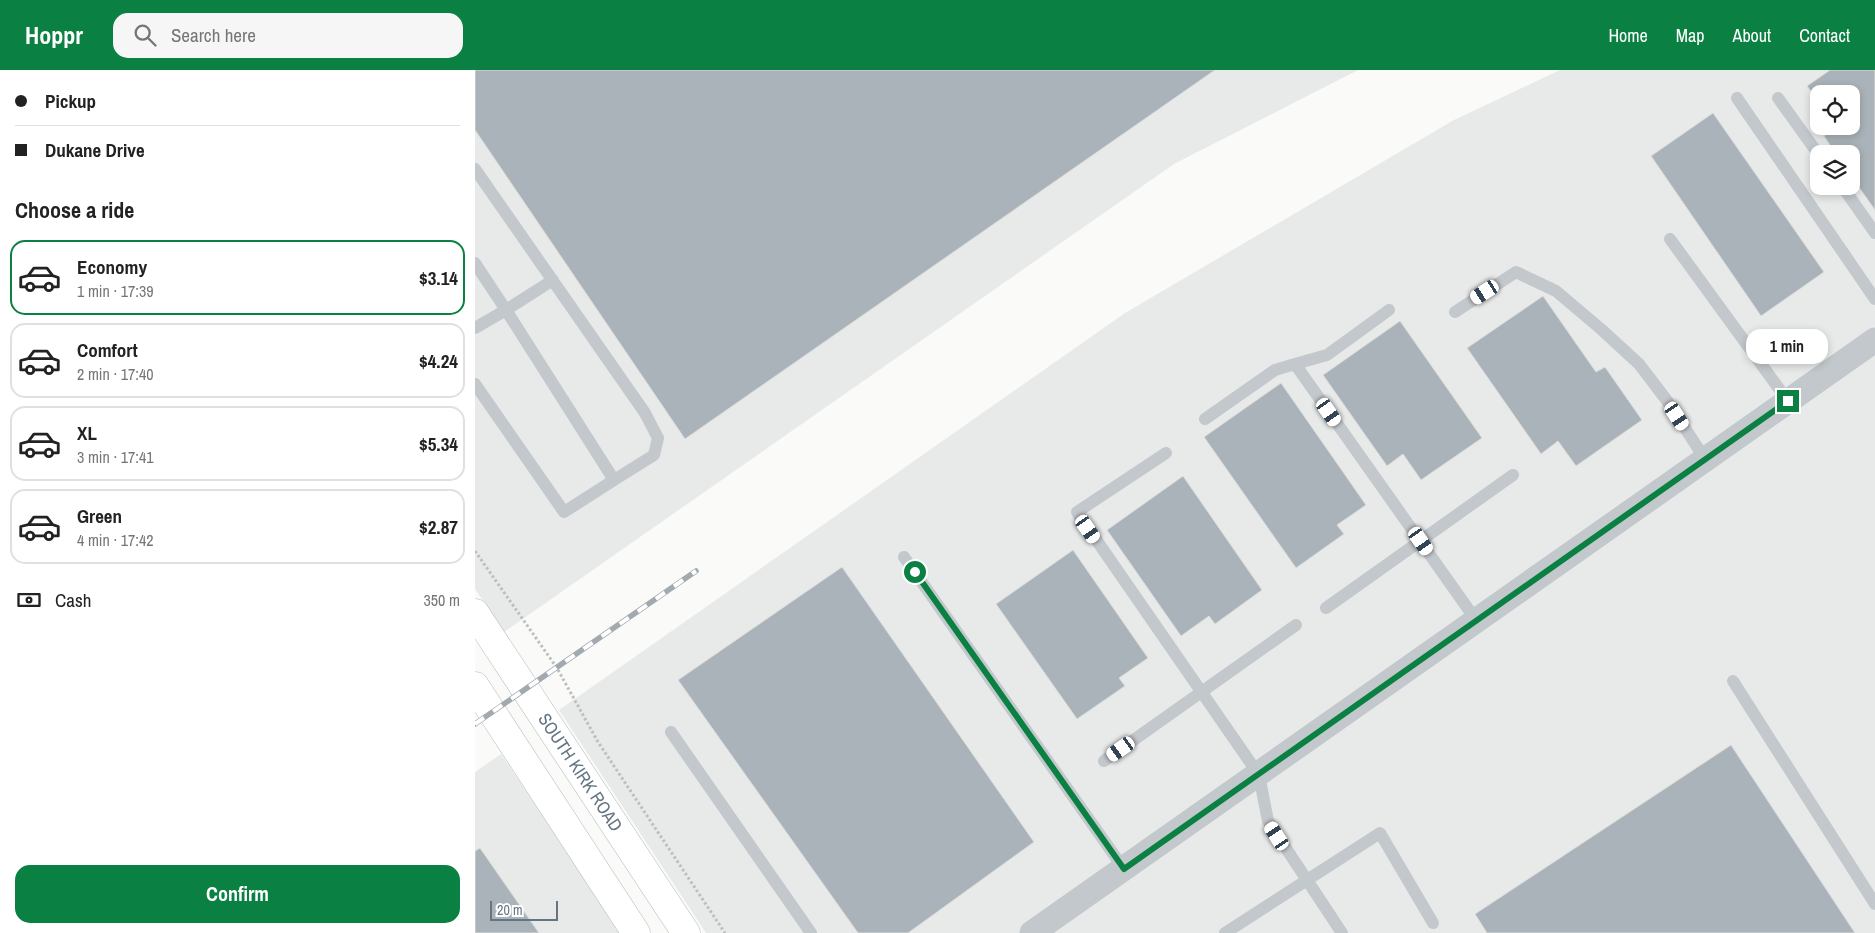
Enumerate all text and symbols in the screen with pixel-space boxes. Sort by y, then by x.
search box [113,13,463,58]
text: Hoppr [25,19,83,51]
icon: search [131,21,159,49]
text: Search here [171,22,256,48]
text: Home [1608,23,1648,48]
text: Map [1676,23,1705,48]
text: About [1733,23,1771,48]
text: Contact [1799,23,1850,48]
map controls [1810,85,1860,195]
button: locate [1810,85,1860,135]
text: Pickup [45,88,96,114]
text: Dukane Drive [45,137,145,163]
button: layers [1810,145,1860,195]
text: Choose a ride [15,195,134,225]
text: Economy [77,254,147,280]
icon: car [17,255,62,300]
text: $3.14 [419,265,458,291]
car [1468,278,1501,306]
text: 1 min · 17:39 [77,280,154,302]
callout: 1 min [1747,328,1829,364]
text: 1 min [1770,335,1804,357]
text: Comfort [77,337,138,363]
icon: car [17,338,62,383]
text: $4.24 [419,348,458,374]
text: 2 min · 17:40 [77,363,154,385]
route end [1777,390,1799,412]
car [1314,395,1343,429]
car [1662,399,1691,433]
text: XL [77,420,97,446]
icon: car [17,421,62,466]
text: $5.34 [419,431,458,457]
text: 3 min · 17:41 [77,446,154,468]
text: Green [77,503,122,529]
icon: car [17,504,62,549]
car [1073,512,1102,546]
text: $2.87 [419,514,458,540]
car [1406,524,1435,558]
text: 4 min · 17:42 [77,529,154,551]
route start [904,561,926,583]
icon: cash [15,586,43,614]
text: Cash [55,587,91,613]
text: 350 m [424,589,460,611]
street label: SOUTH KIRK ROAD [532,708,629,836]
car [1104,734,1137,764]
car [1262,819,1291,853]
button: Confirm [15,865,460,923]
scale bar [490,898,557,921]
text: 20 m [497,901,523,919]

